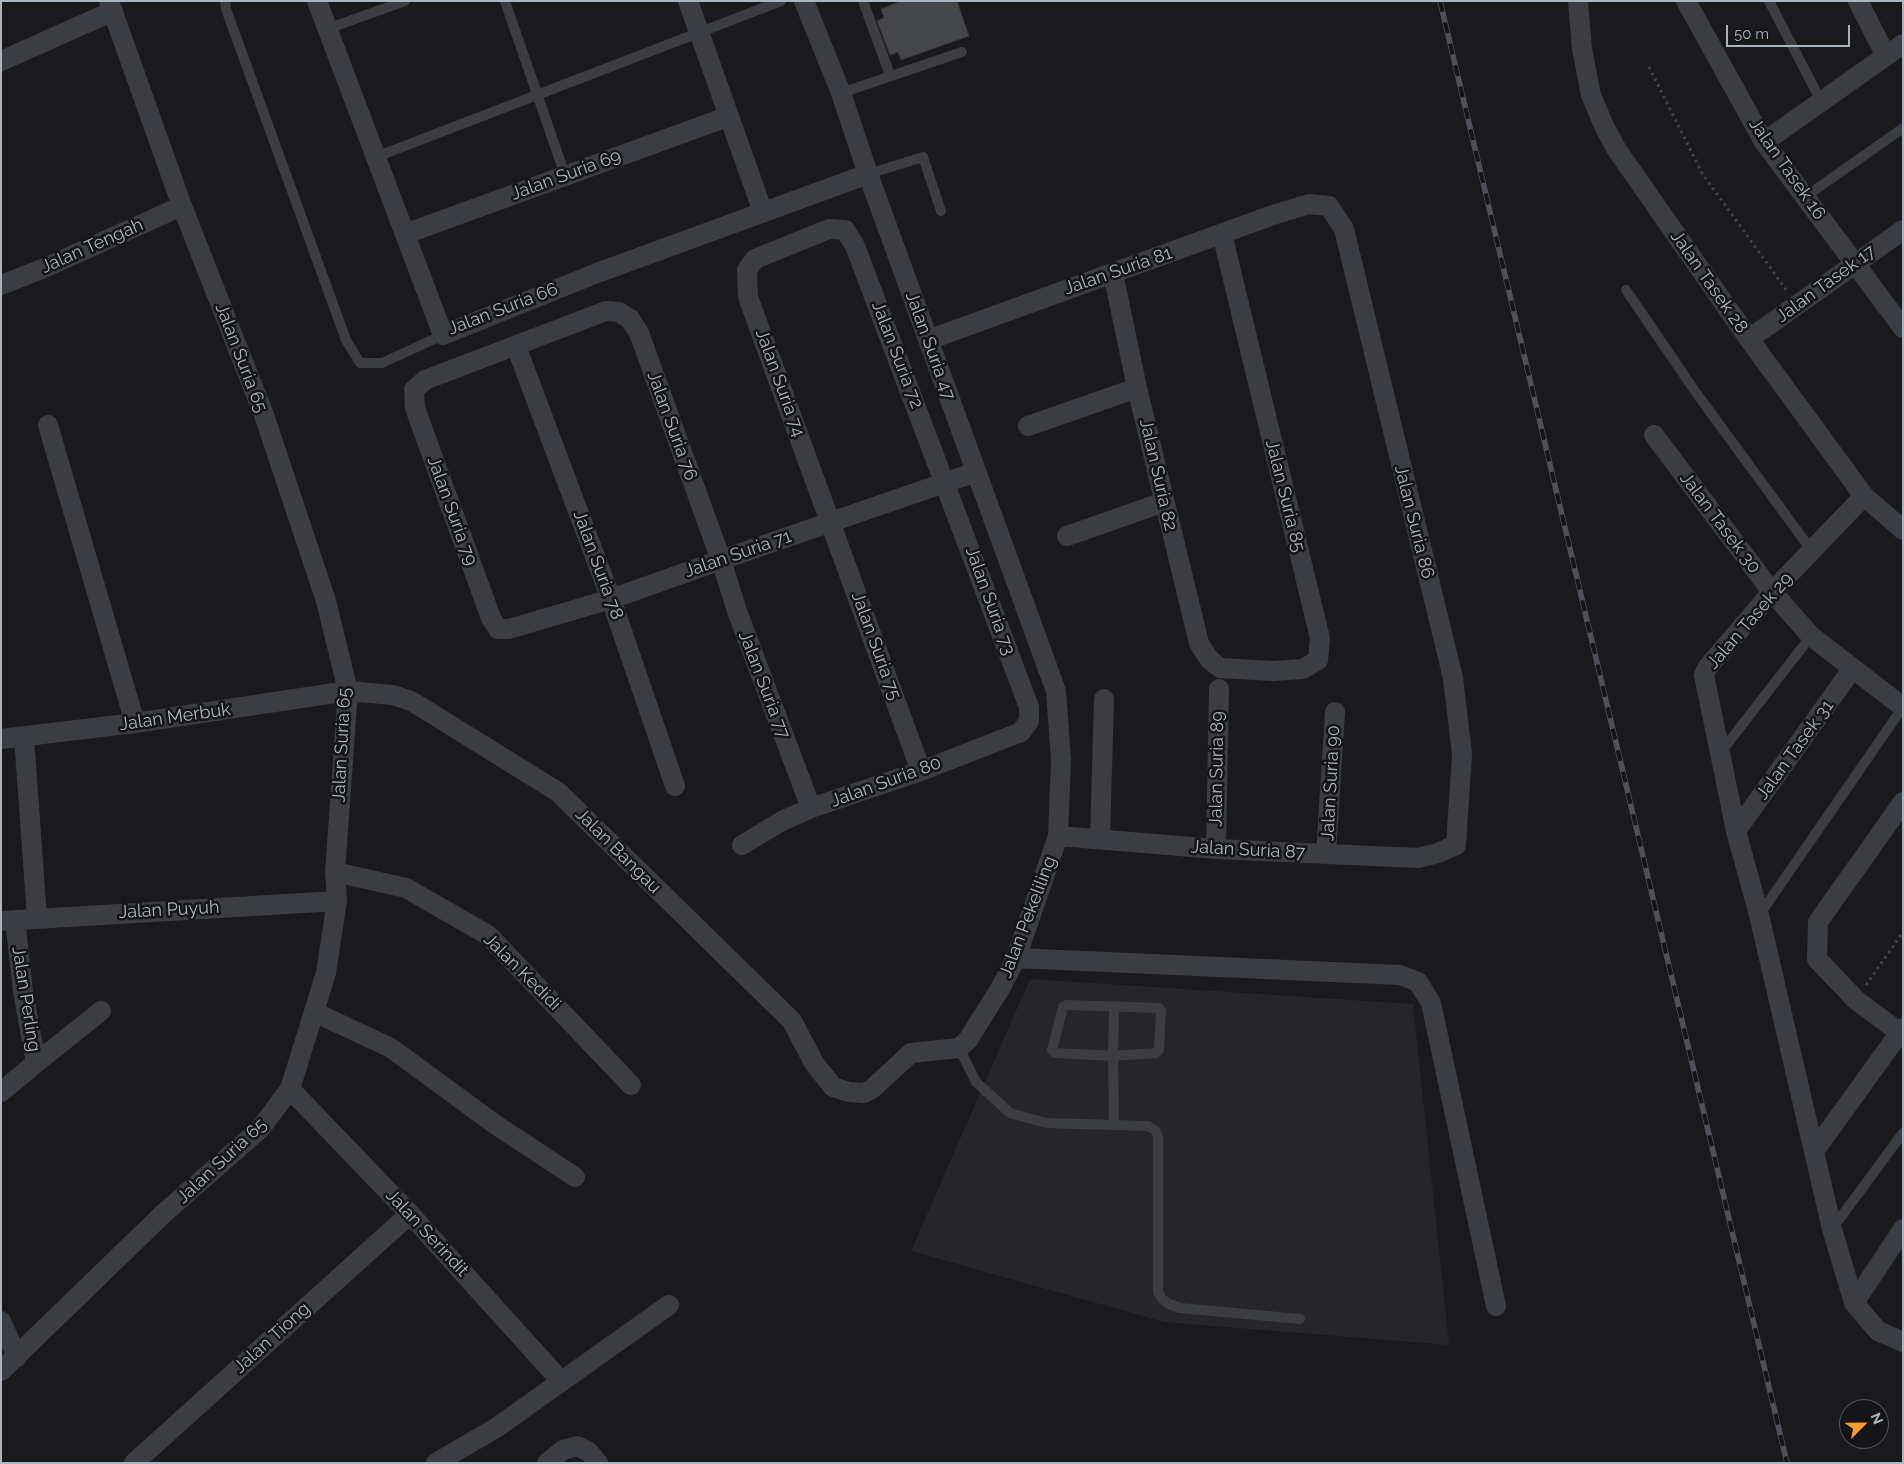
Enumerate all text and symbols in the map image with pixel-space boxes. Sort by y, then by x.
scale bar [1729,15,1853,47]
text: 50 m [1734,25,1769,43]
street label: Jalan Tasek 16 [1744,114,1830,224]
street label: Jalan Suria 69 [508,145,624,205]
street label: Jalan Tengah [38,214,146,278]
street label: Jalan Tasek 28 [1666,226,1752,338]
street label: Jalan Tasek 17 [1772,241,1880,327]
street label: Jalan Suria 81 [1061,242,1175,300]
street label: Jalan Suria 66 [445,278,561,340]
street label: Jalan Suria 47 [900,289,960,403]
street label: Jalan Suria 72 [867,298,927,412]
street label: Jalan Suria 65 [210,300,272,416]
street label: Jalan Suria 74 [751,326,809,440]
street label: Jalan Suria 76 [642,368,702,484]
street label: Jalan Suria 82 [1135,417,1181,533]
street label: Jalan Suria 85 [1261,438,1309,554]
street label: Jalan Suria 79 [422,454,482,568]
street label: Jalan Suria 86 [1390,463,1438,581]
street label: Jalan Tasek 30 [1675,468,1765,578]
street label: Jalan Suria 78 [568,507,628,623]
street label: Jalan Suria 71 [682,526,794,582]
street label: Jalan Suria 73 [960,544,1020,658]
street label: Jalan Tasek 29 [1702,569,1798,673]
street label: Jalan Suria 75 [846,589,906,703]
street label: Jalan Suria 77 [734,628,794,742]
street label: Jalan Suria 65 [328,687,356,803]
street label: Jalan Tasek 31 [1752,696,1838,804]
street label: Jalan Merbuk [118,699,232,735]
street label: Jalan Suria 89 [1205,711,1229,827]
street label: Jalan Suria 90 [1317,725,1345,841]
street label: Jalan Suria 80 [828,752,944,812]
street label: Jalan Bangau [571,804,665,898]
street label: Jalan Suria 87 [1190,836,1306,864]
street label: Jalan Pekeliling [995,853,1061,981]
street label: Jalan Puyuh [118,897,220,923]
street label: Jalan Kedidi [479,929,565,1015]
street label: Jalan Perling [7,945,45,1053]
street label: Jalan Suria 65 [173,1114,271,1208]
street label: Jalan Serindit [381,1185,473,1281]
street label: Jalan Tiong [229,1298,315,1378]
north arrow [1839,1399,1889,1449]
text: N [1867,1410,1886,1427]

